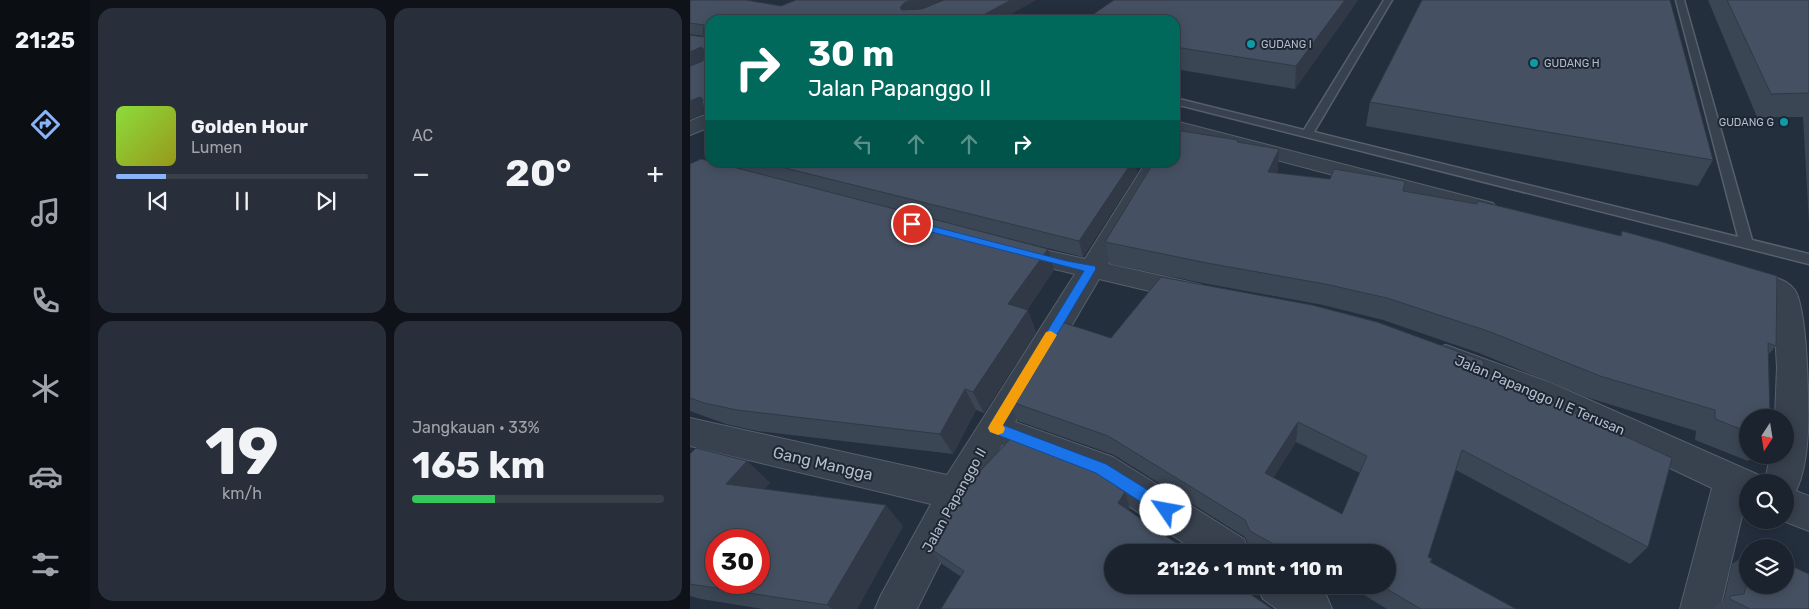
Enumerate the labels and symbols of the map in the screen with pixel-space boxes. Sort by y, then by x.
marker: GUDANG I [1245,38,1257,50]
place label: GUDANG I [1261,38,1312,51]
marker: GUDANG H [1528,57,1540,69]
place label: GUDANG H [1544,57,1600,70]
place label: GUDANG G [1719,116,1774,129]
marker: GUDANG G [1778,116,1790,128]
pin [891,203,933,245]
street label: Jalan Papanggo II E Terusan [1452,352,1627,439]
north arrow [1739,409,1794,464]
street label: Gang Mangga [771,443,875,484]
street label: Jalan Papanggo II [919,445,990,555]
position arrow [1139,483,1191,535]
speed limit sign: 30 [705,529,770,594]

